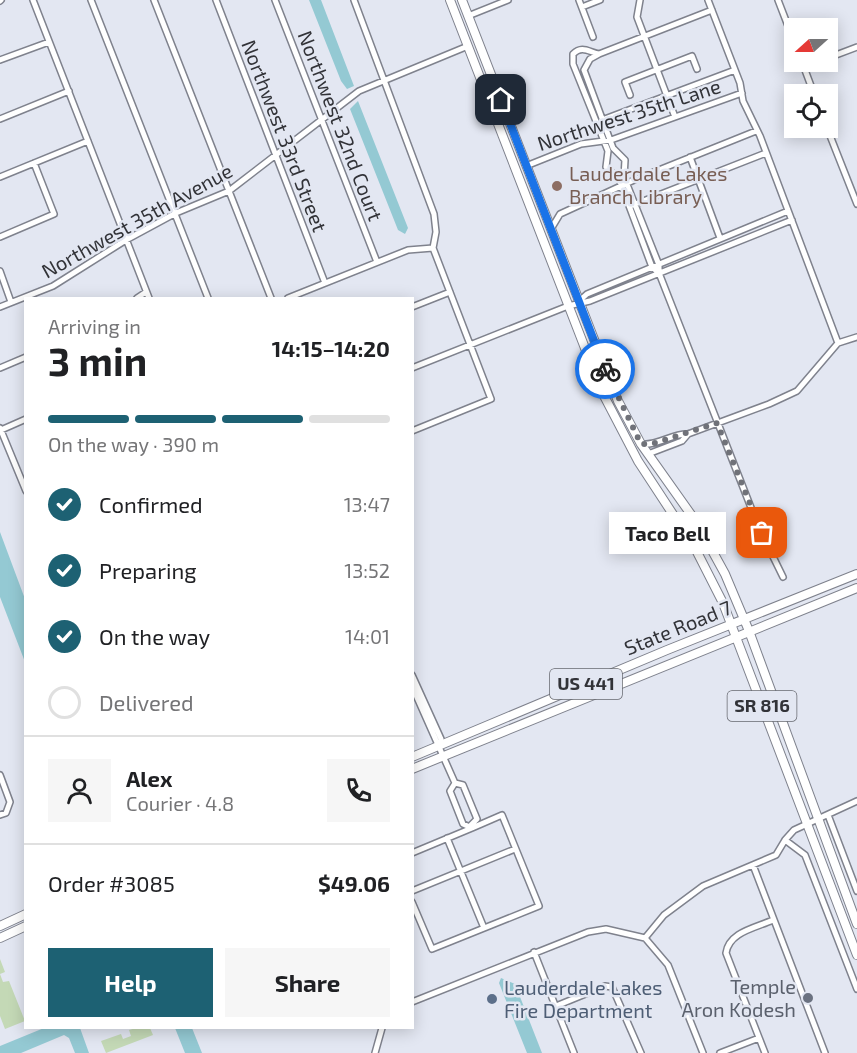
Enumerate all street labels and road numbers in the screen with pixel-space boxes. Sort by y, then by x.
street label: Northwest 32nd Court [294,27,388,225]
street label: Northwest 33rd Street [237,36,333,235]
street label: Northwest 35th Lane [534,73,723,155]
street label: Northwest 35th Avenue [37,158,236,283]
street label: State Road 7 [621,595,735,659]
road number: US 441 [550,669,622,699]
road number: SR 816 [728,691,796,721]

